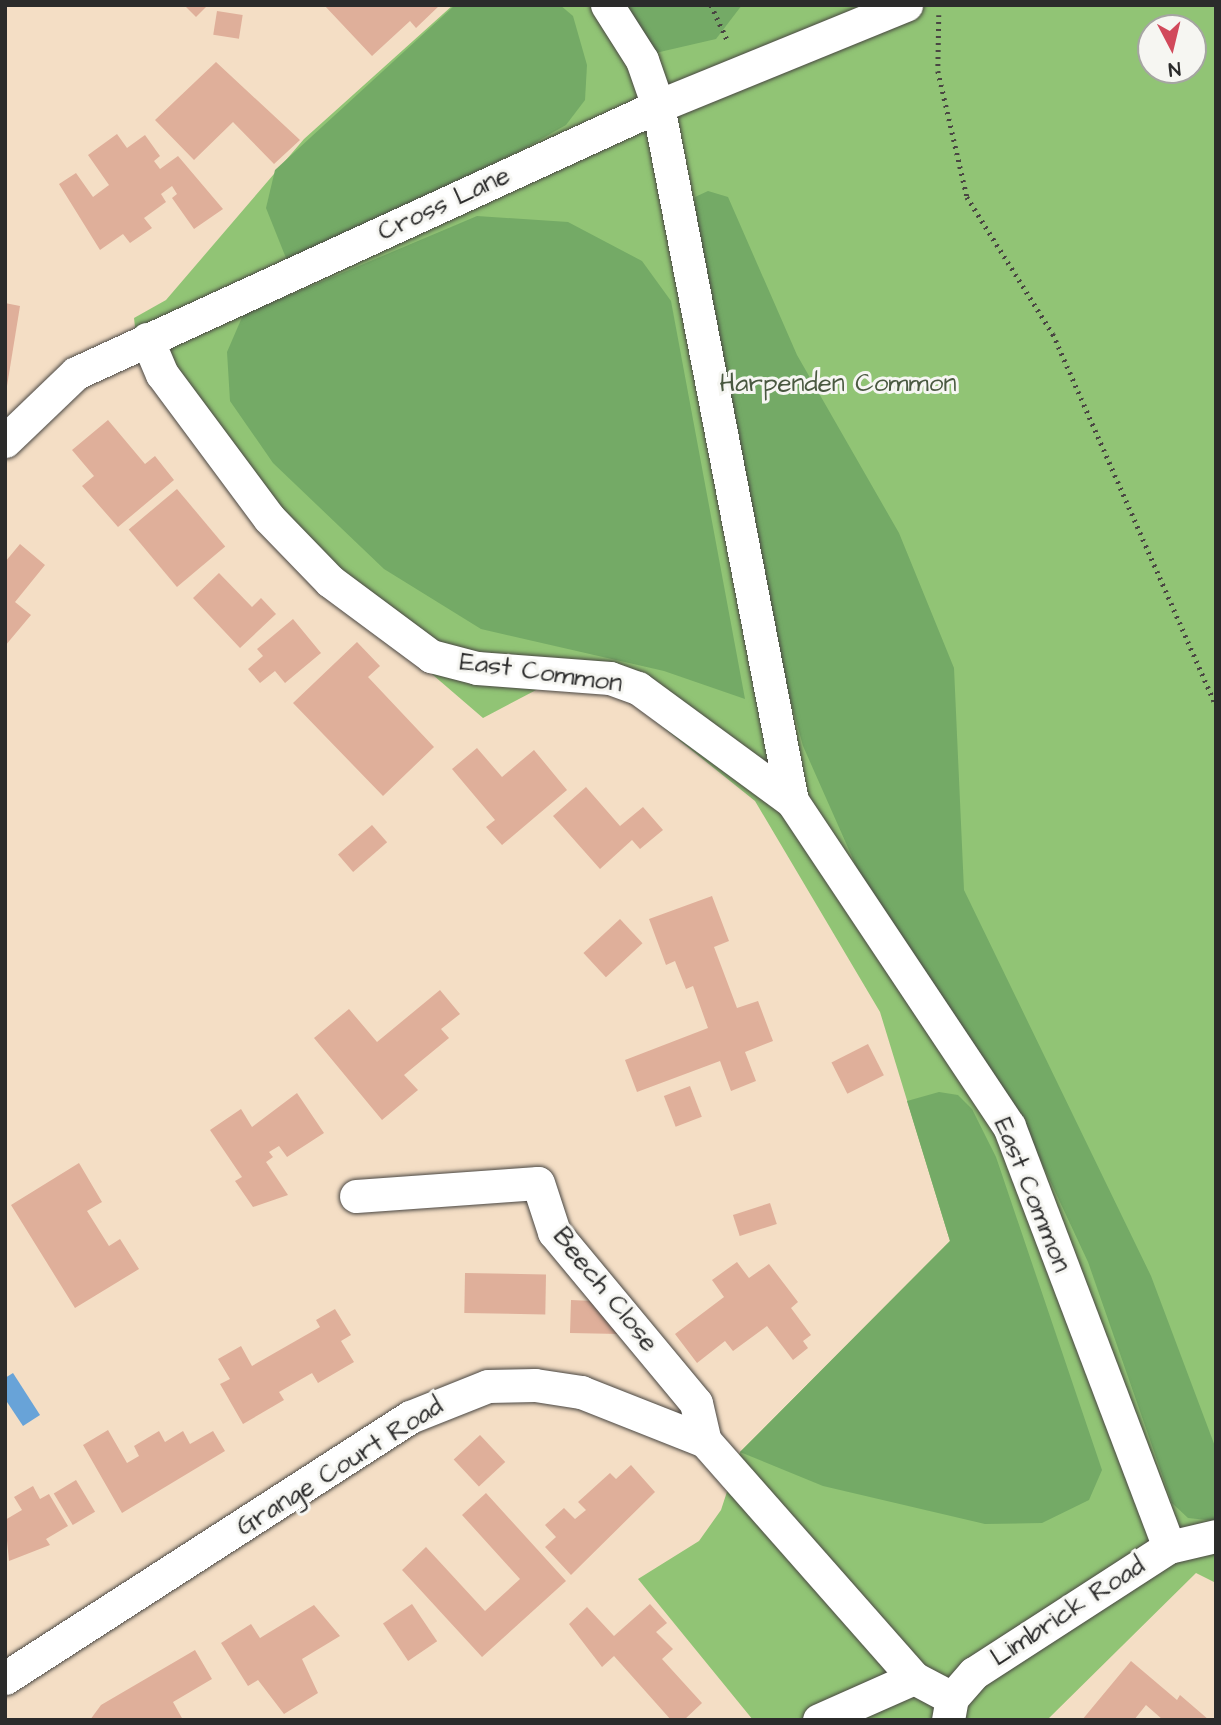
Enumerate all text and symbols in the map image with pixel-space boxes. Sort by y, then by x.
north arrow [1137,14,1207,84]
text: N [1167,54,1182,82]
street label: Cross Lane [373,160,515,248]
park label: Harpenden Common [720,368,956,400]
street label: East Common [458,646,624,700]
street label: East Common [987,1113,1077,1277]
street label: Beech Close [545,1222,665,1358]
street label: Grange Court Road [231,1391,449,1543]
street label: Limbrick Road [985,1551,1151,1673]

